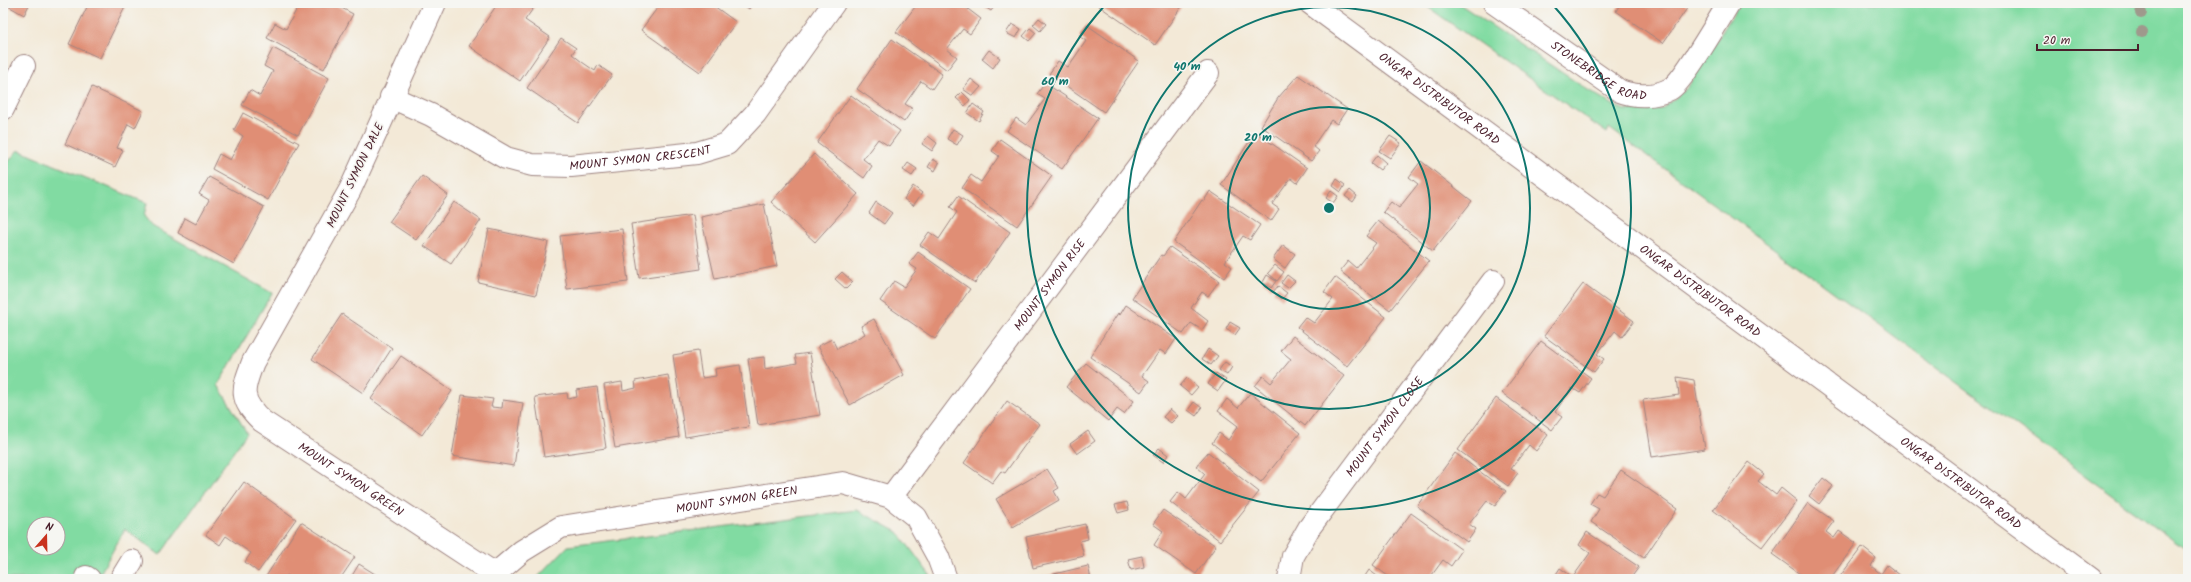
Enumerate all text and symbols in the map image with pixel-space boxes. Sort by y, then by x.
scale bar [2037,26,2138,52]
text: 20 m [2043,31,2071,50]
street label: STONEBRIDGE ROAD [1546,36,1647,105]
street label: ONGAR DISTRIBUTOR ROAD [1375,48,1504,150]
text: 40 m [1173,57,1201,76]
text: 60 m [1041,72,1069,91]
street label: MOUNT SYMON DALE [322,118,390,231]
text: 20 m [1244,128,1272,147]
street label: MOUNT SYMON CRESCENT [568,140,715,176]
centre of rings [1322,201,1336,215]
street label: MOUNT SYMON RISE [1009,234,1091,335]
street label: ONGAR DISTRIBUTOR ROAD [1635,240,1765,343]
street label: MOUNT SYMON CLOSE [1341,372,1429,481]
street label: ONGAR DISTRIBUTOR ROAD [1896,432,2026,535]
street label: MOUNT SYMON GREEN [294,438,407,521]
street label: MOUNT SYMON GREEN [674,481,799,519]
north arrow [26,516,66,556]
text: N [43,518,55,537]

